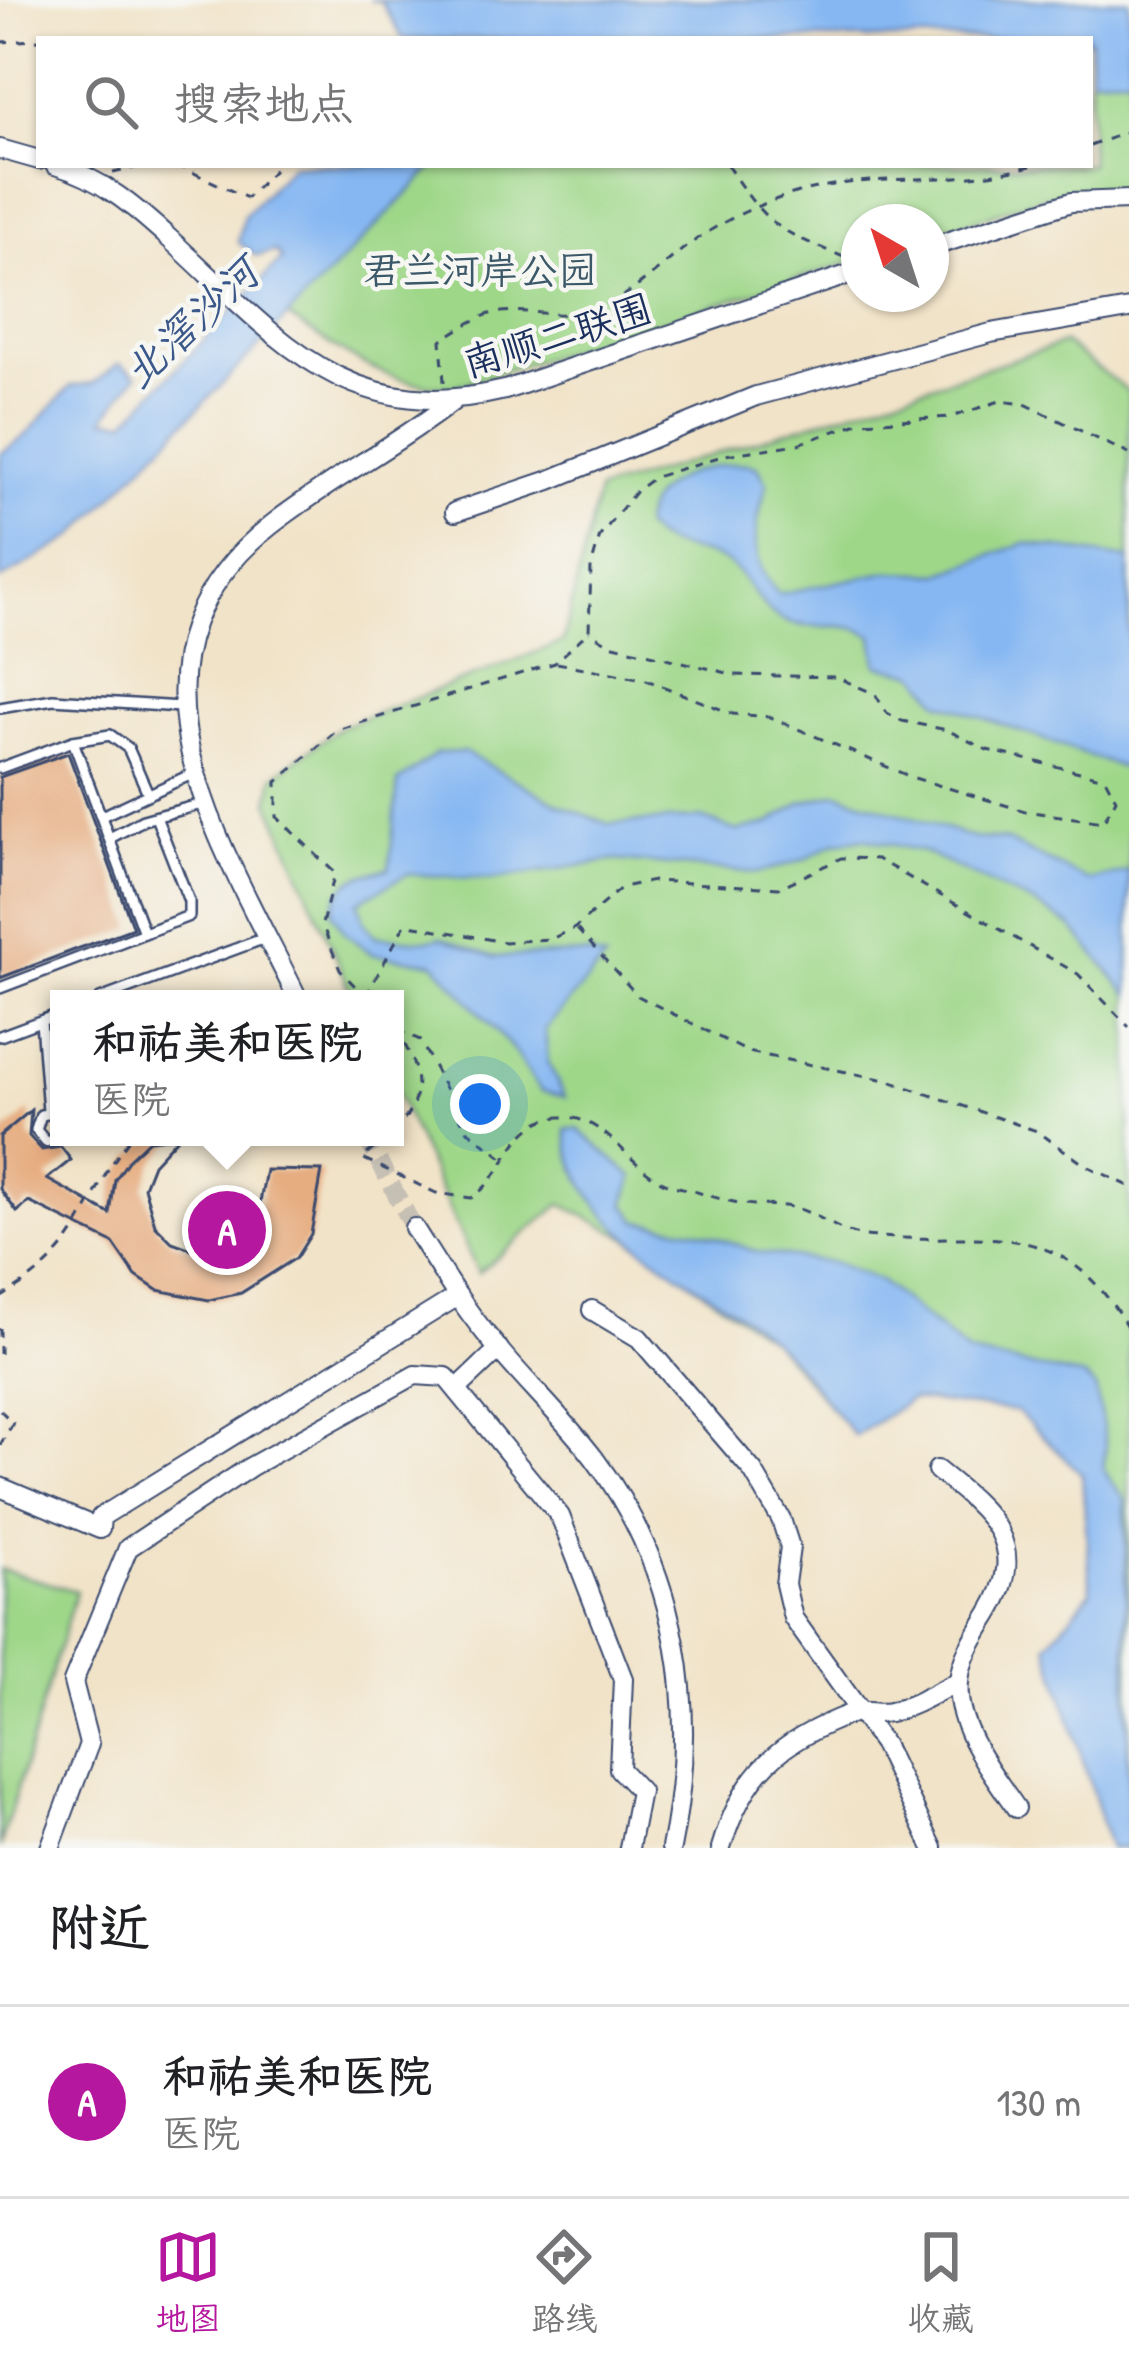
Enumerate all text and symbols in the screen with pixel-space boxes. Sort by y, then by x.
search box [36,36,1093,168]
icon: search [78,69,144,135]
text: 搜索地点 [174,72,354,133]
north arrow [841,204,949,312]
water label: 北滘沙河 [109,240,275,400]
park label: 君兰河岸公园 [363,243,597,296]
street label: 南顺二联围 [456,281,658,389]
popup [50,990,404,1146]
text: 和祐美和医院 [92,1011,362,1072]
text: 医院 [92,1072,170,1125]
your location [450,1074,510,1134]
pin: A [188,1185,266,1275]
text: 附近 [48,1892,150,1961]
text: 和祐美和医院 [162,2045,432,2106]
text: A [77,2075,97,2128]
text: 130 m [996,2075,1081,2128]
text: 医院 [162,2106,240,2159]
tab: 地图 [155,2224,221,2340]
tab: 路线 [531,2224,597,2340]
tab: 收藏 [908,2224,974,2340]

